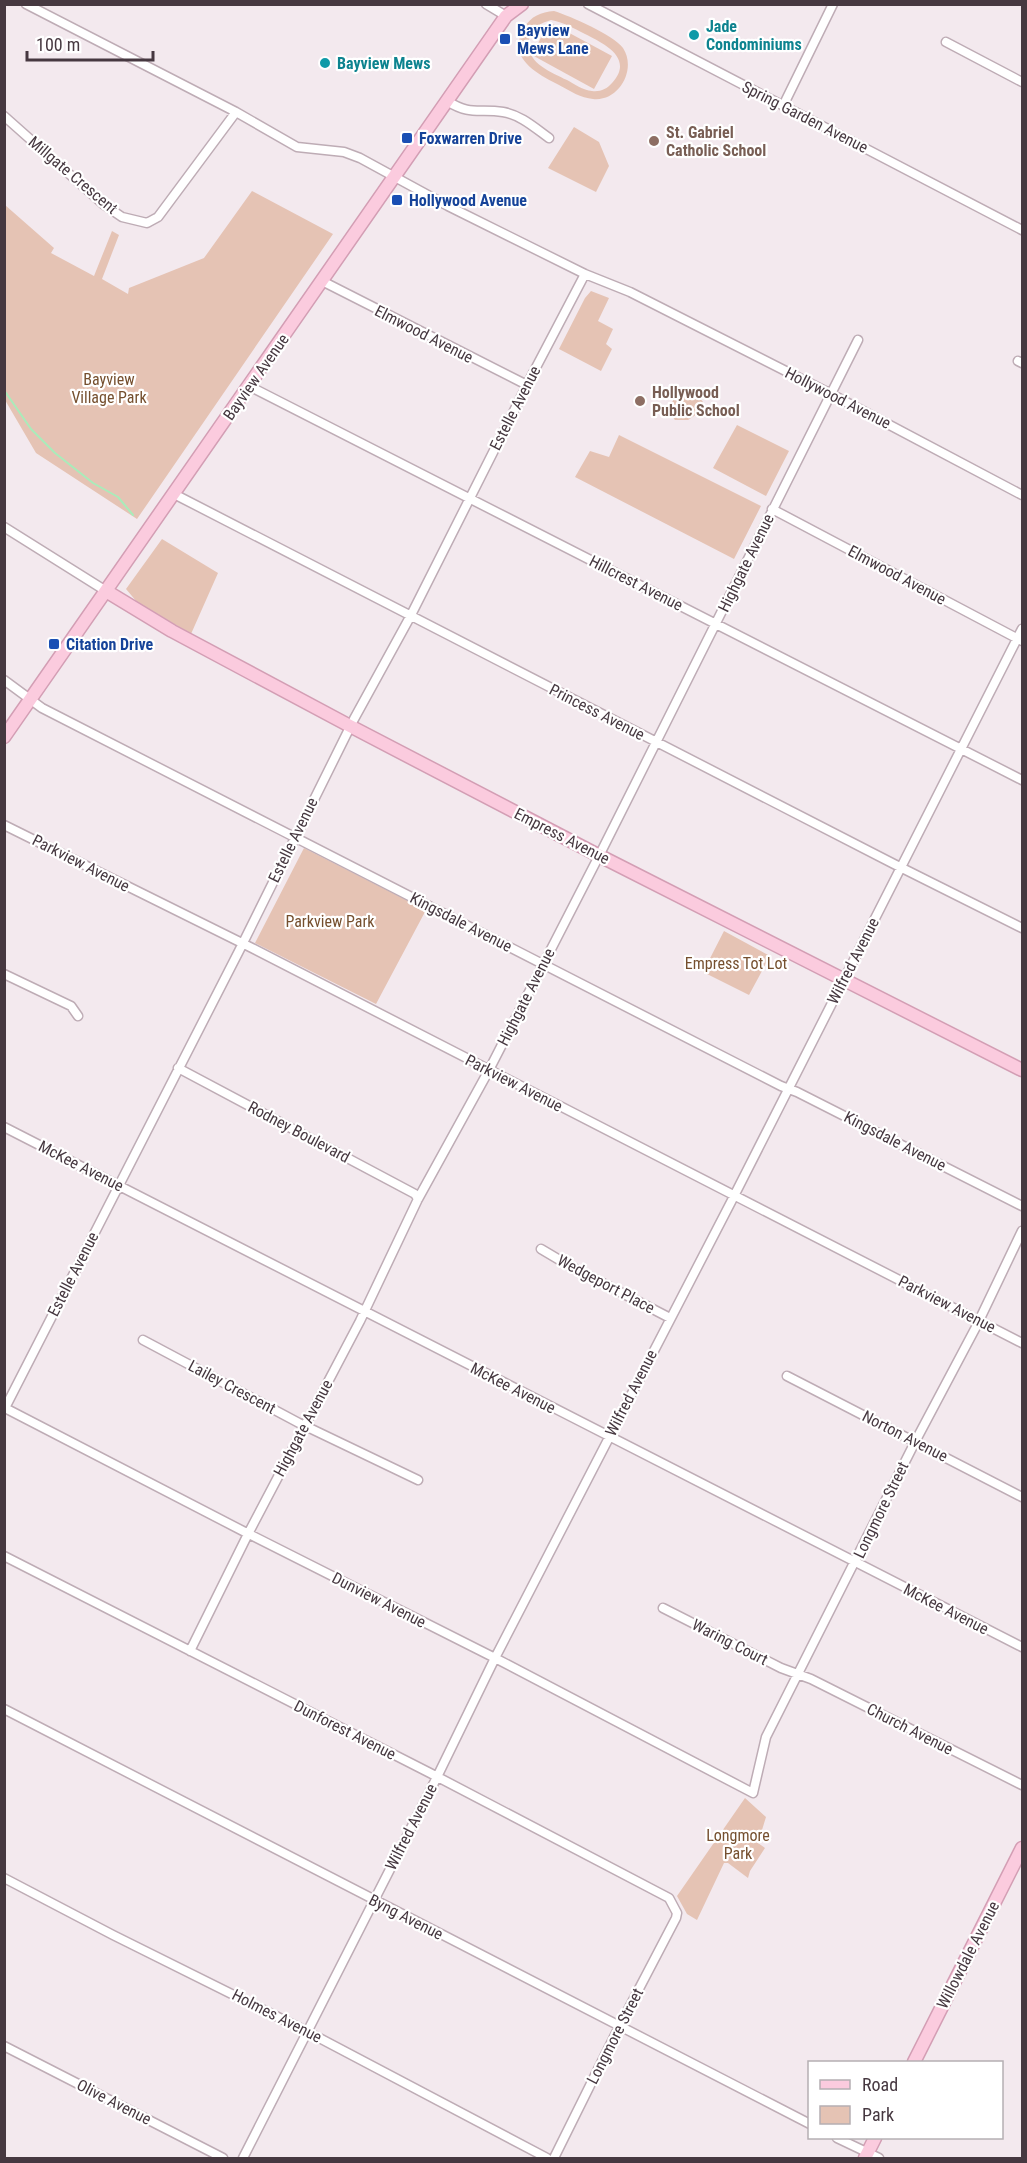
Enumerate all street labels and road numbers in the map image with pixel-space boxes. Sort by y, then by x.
street label: Spring Garden Avenue [739,77,871,157]
street label: Millgate Crescent [25,132,122,218]
street label: Elmwood Avenue [372,301,476,367]
street label: Bayview Avenue [219,330,293,424]
street label: Estelle Avenue [486,363,544,453]
street label: Hollywood Avenue [782,363,894,433]
street label: Highgate Avenue [714,511,778,615]
street label: Elmwood Avenue [845,541,949,609]
street label: Hillcrest Avenue [586,551,686,615]
street label: Princess Avenue [546,680,648,744]
street label: Estelle Avenue [264,794,322,886]
street label: Empress Avenue [511,804,613,868]
street label: Parkview Avenue [29,830,133,896]
street label: Kingsdale Avenue [407,888,515,956]
street label: Wilfred Avenue [823,915,883,1007]
street label: Highgate Avenue [493,945,559,1049]
street label: Parkview Avenue [462,1050,566,1116]
street label: Rodney Boulevard [245,1097,353,1167]
street label: Kingsdale Avenue [841,1107,949,1175]
street label: McKee Avenue [35,1136,127,1196]
street label: Estelle Avenue [44,1229,102,1319]
street label: Wedgeport Place [554,1250,658,1318]
street label: Parkview Avenue [895,1271,999,1337]
street label: Wilfred Avenue [601,1347,661,1439]
street label: Lailey Crescent [185,1356,279,1418]
street label: McKee Avenue [467,1358,559,1418]
street label: Highgate Avenue [270,1376,336,1480]
street label: Norton Avenue [859,1406,951,1466]
street label: Longmore Street [850,1459,913,1561]
street label: Dunview Avenue [329,1568,429,1632]
street label: McKee Avenue [900,1579,992,1639]
street label: Waring Court [689,1615,771,1669]
street label: Dunforest Avenue [291,1696,399,1764]
street label: Church Avenue [864,1699,956,1759]
street label: Wilfred Avenue [381,1781,441,1873]
street label: Byng Avenue [366,1890,446,1944]
street label: Willowdale Avenue [933,1898,1003,2012]
street label: Holmes Avenue [229,1985,325,2047]
street label: Longmore Street [583,1985,647,2087]
street label: Olive Avenue [74,2075,154,2129]

